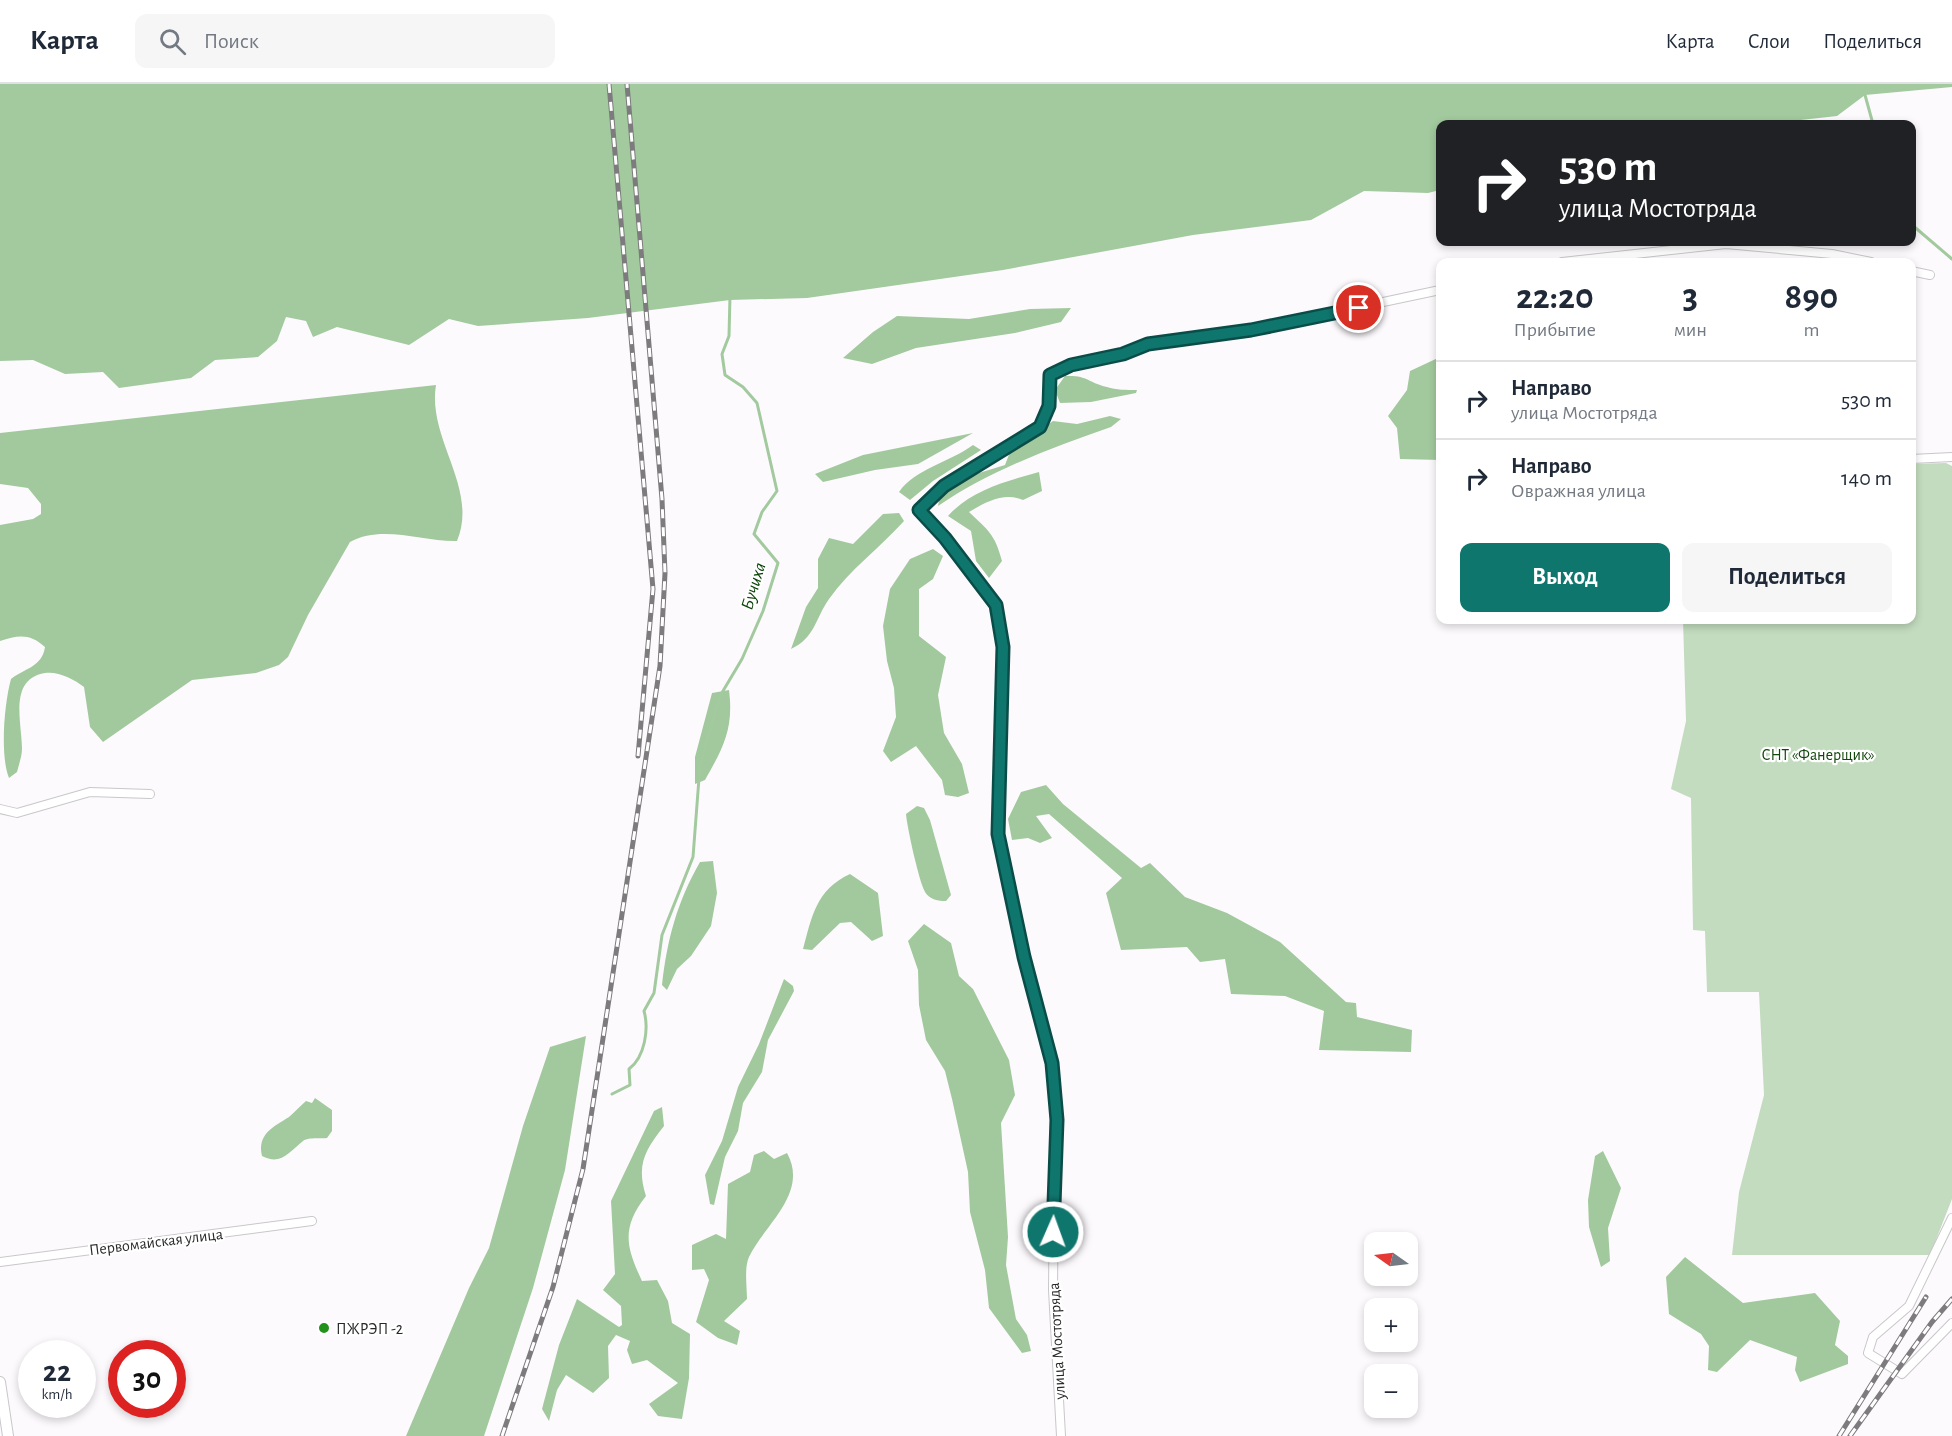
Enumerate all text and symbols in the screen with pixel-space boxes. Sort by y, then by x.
search box [135,14,555,68]
icon: search [156,25,189,58]
text: Карта [30,27,99,55]
text: Поиск [204,30,259,52]
text: Карта [1665,31,1715,52]
text: Слои [1748,31,1790,52]
text: Поделиться [1823,31,1922,52]
icon: right [1460,144,1538,222]
text: 530 m [1559,146,1657,188]
text: улица Мостотряда [1559,195,1757,222]
text: 22:20 [1516,279,1594,315]
text: 3 [1682,279,1698,315]
text: 890 [1784,279,1838,315]
pin [1333,282,1384,333]
icon: arrive [1342,291,1375,324]
text: Прибытие [1514,320,1596,340]
text: мин [1674,320,1707,340]
text: m [1803,320,1819,340]
text: Направо [1511,377,1592,399]
icon: right [1460,384,1493,417]
text: 530 m [1841,389,1892,411]
text: улица Мостотряда [1511,403,1658,423]
text: Направо [1511,455,1592,477]
icon: right [1460,462,1493,495]
text: 140 m [1841,467,1892,489]
text: Овражная улица [1511,481,1646,501]
button: Выход [1460,543,1670,612]
button: Поделиться [1682,543,1892,612]
water label: Бучиха [738,560,770,612]
park label: СНТ «Фанерщик» [1761,747,1875,763]
position arrow [1021,1200,1085,1264]
street label: Первомайская улица [88,1226,224,1259]
north arrow [1364,1232,1418,1286]
map controls [1364,1232,1418,1418]
street label: улица Мостотряда [1046,1282,1069,1401]
button: + [1364,1298,1418,1352]
marker: ПЖРЭП -2 [317,1321,331,1335]
place label: ПЖРЭП -2 [336,1321,403,1337]
speed limit sign: 30 [108,1340,186,1418]
text: 22 [43,1357,71,1387]
button: − [1364,1364,1418,1418]
text: km/h [42,1387,72,1402]

